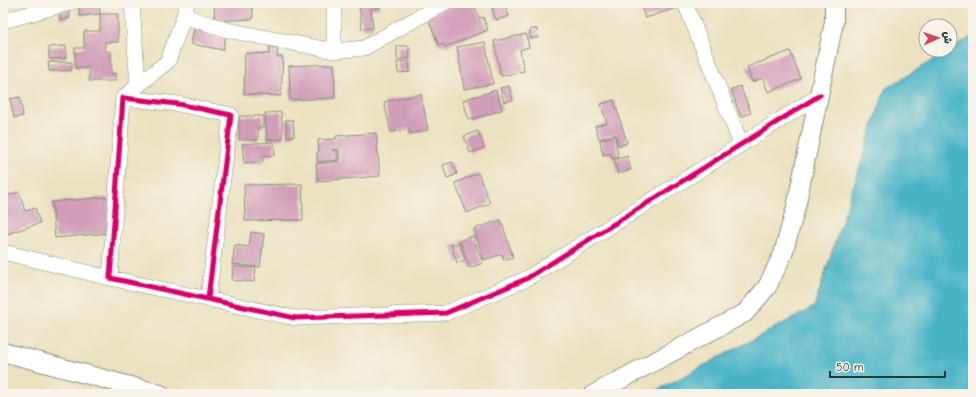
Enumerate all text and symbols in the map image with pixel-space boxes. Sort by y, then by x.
north arrow [918,18,958,58]
text: ش [941,31,954,44]
scale bar [830,353,945,379]
text: 50 m [836,360,864,374]

